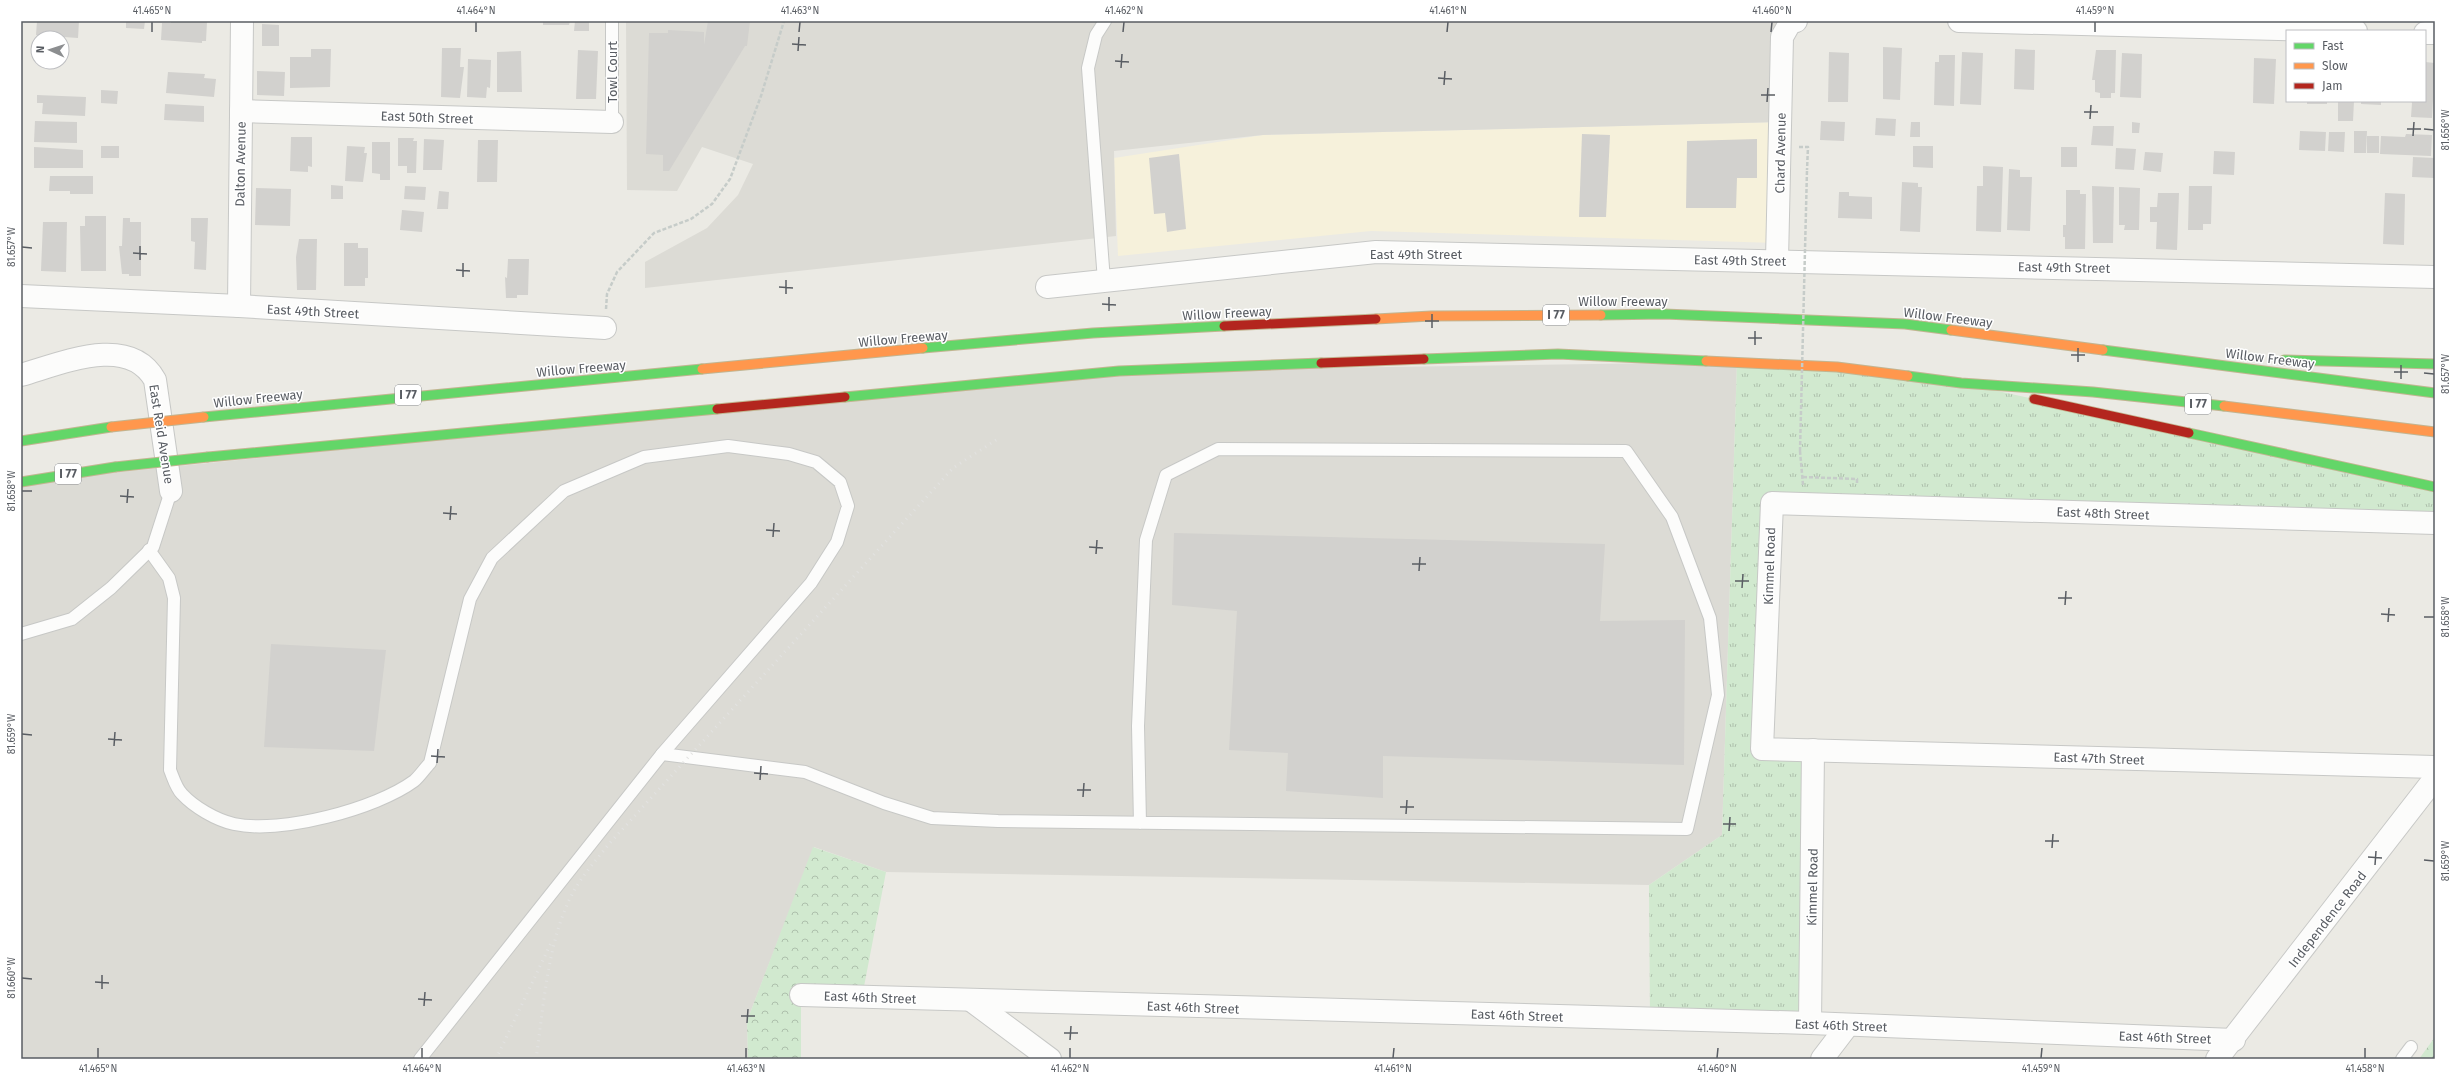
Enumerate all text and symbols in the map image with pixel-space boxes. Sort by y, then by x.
text: 41.465°N [133,5,171,17]
text: 41.464°N [456,5,496,17]
text: 41.463°N [781,5,819,17]
text: 41.462°N [1105,5,1143,17]
text: 41.461°N [1429,5,1467,17]
text: 41.460°N [1752,5,1792,17]
text: 41.459°N [2076,5,2114,17]
north arrow [30,30,70,70]
legend [2286,30,2426,102]
text: Fast [2322,39,2344,53]
street label: Towl Court [605,41,620,103]
text: N [34,46,47,53]
text: Slow [2322,59,2348,73]
text: Jam [2322,79,2342,93]
street label: East 50th Street [380,108,474,127]
text: 81.656°W [2440,109,2452,150]
street label: Chard Avenue [1772,112,1789,194]
street label: Dalton Avenue [232,121,249,207]
text: 81.657°W [6,226,18,267]
street label: East 49th Street [1370,247,1463,262]
street label: East 49th Street [1694,252,1787,269]
street label: East 49th Street [2018,259,2111,276]
street label: Willow Freeway [1578,294,1668,309]
street label: East 49th Street [266,302,360,321]
street label: Willow Freeway [1182,304,1273,323]
road number: I 77 [1543,305,1569,325]
street label: Willow Freeway [1903,305,1994,330]
street label: Willow Freeway [858,327,949,350]
street label: Willow Freeway [2225,346,2316,371]
text: 81.657°W [2440,353,2452,394]
street label: Willow Freeway [536,357,627,380]
street label: East Reid Avenue [146,383,177,485]
road number: I 77 [395,385,421,405]
street label: Willow Freeway [213,386,304,411]
road number: I 77 [2185,394,2211,414]
road number: I 77 [55,464,81,484]
text: 81.658°W [6,470,18,512]
street label: East 48th Street [2056,504,2150,523]
street label: Kimmel Road [1761,527,1778,605]
text: 81.658°W [2440,596,2452,638]
text: 81.659°W [6,713,18,754]
street label: East 47th Street [2053,749,2145,768]
text: 81.659°W [2440,840,2452,881]
street label: Kimmel Road [1804,848,1821,926]
street label: Independence Road [2285,868,2370,970]
text: 81.660°W [6,956,18,999]
street label: East 46th Street [823,988,917,1007]
street label: East 46th Street [1146,998,1240,1017]
street label: East 46th Street [1470,1006,1564,1025]
street label: East 46th Street [1794,1016,1888,1035]
street label: East 46th Street [2118,1028,2212,1047]
text: 41.465°N [79,1063,117,1075]
text: 41.464°N [402,1063,442,1075]
text: 41.463°N [727,1063,765,1075]
text: 41.462°N [1051,1063,1089,1075]
text: 41.461°N [1374,1063,1412,1075]
text: 41.460°N [1697,1063,1737,1075]
text: 41.459°N [2022,1063,2060,1075]
text: 41.458°N [2346,1063,2384,1075]

